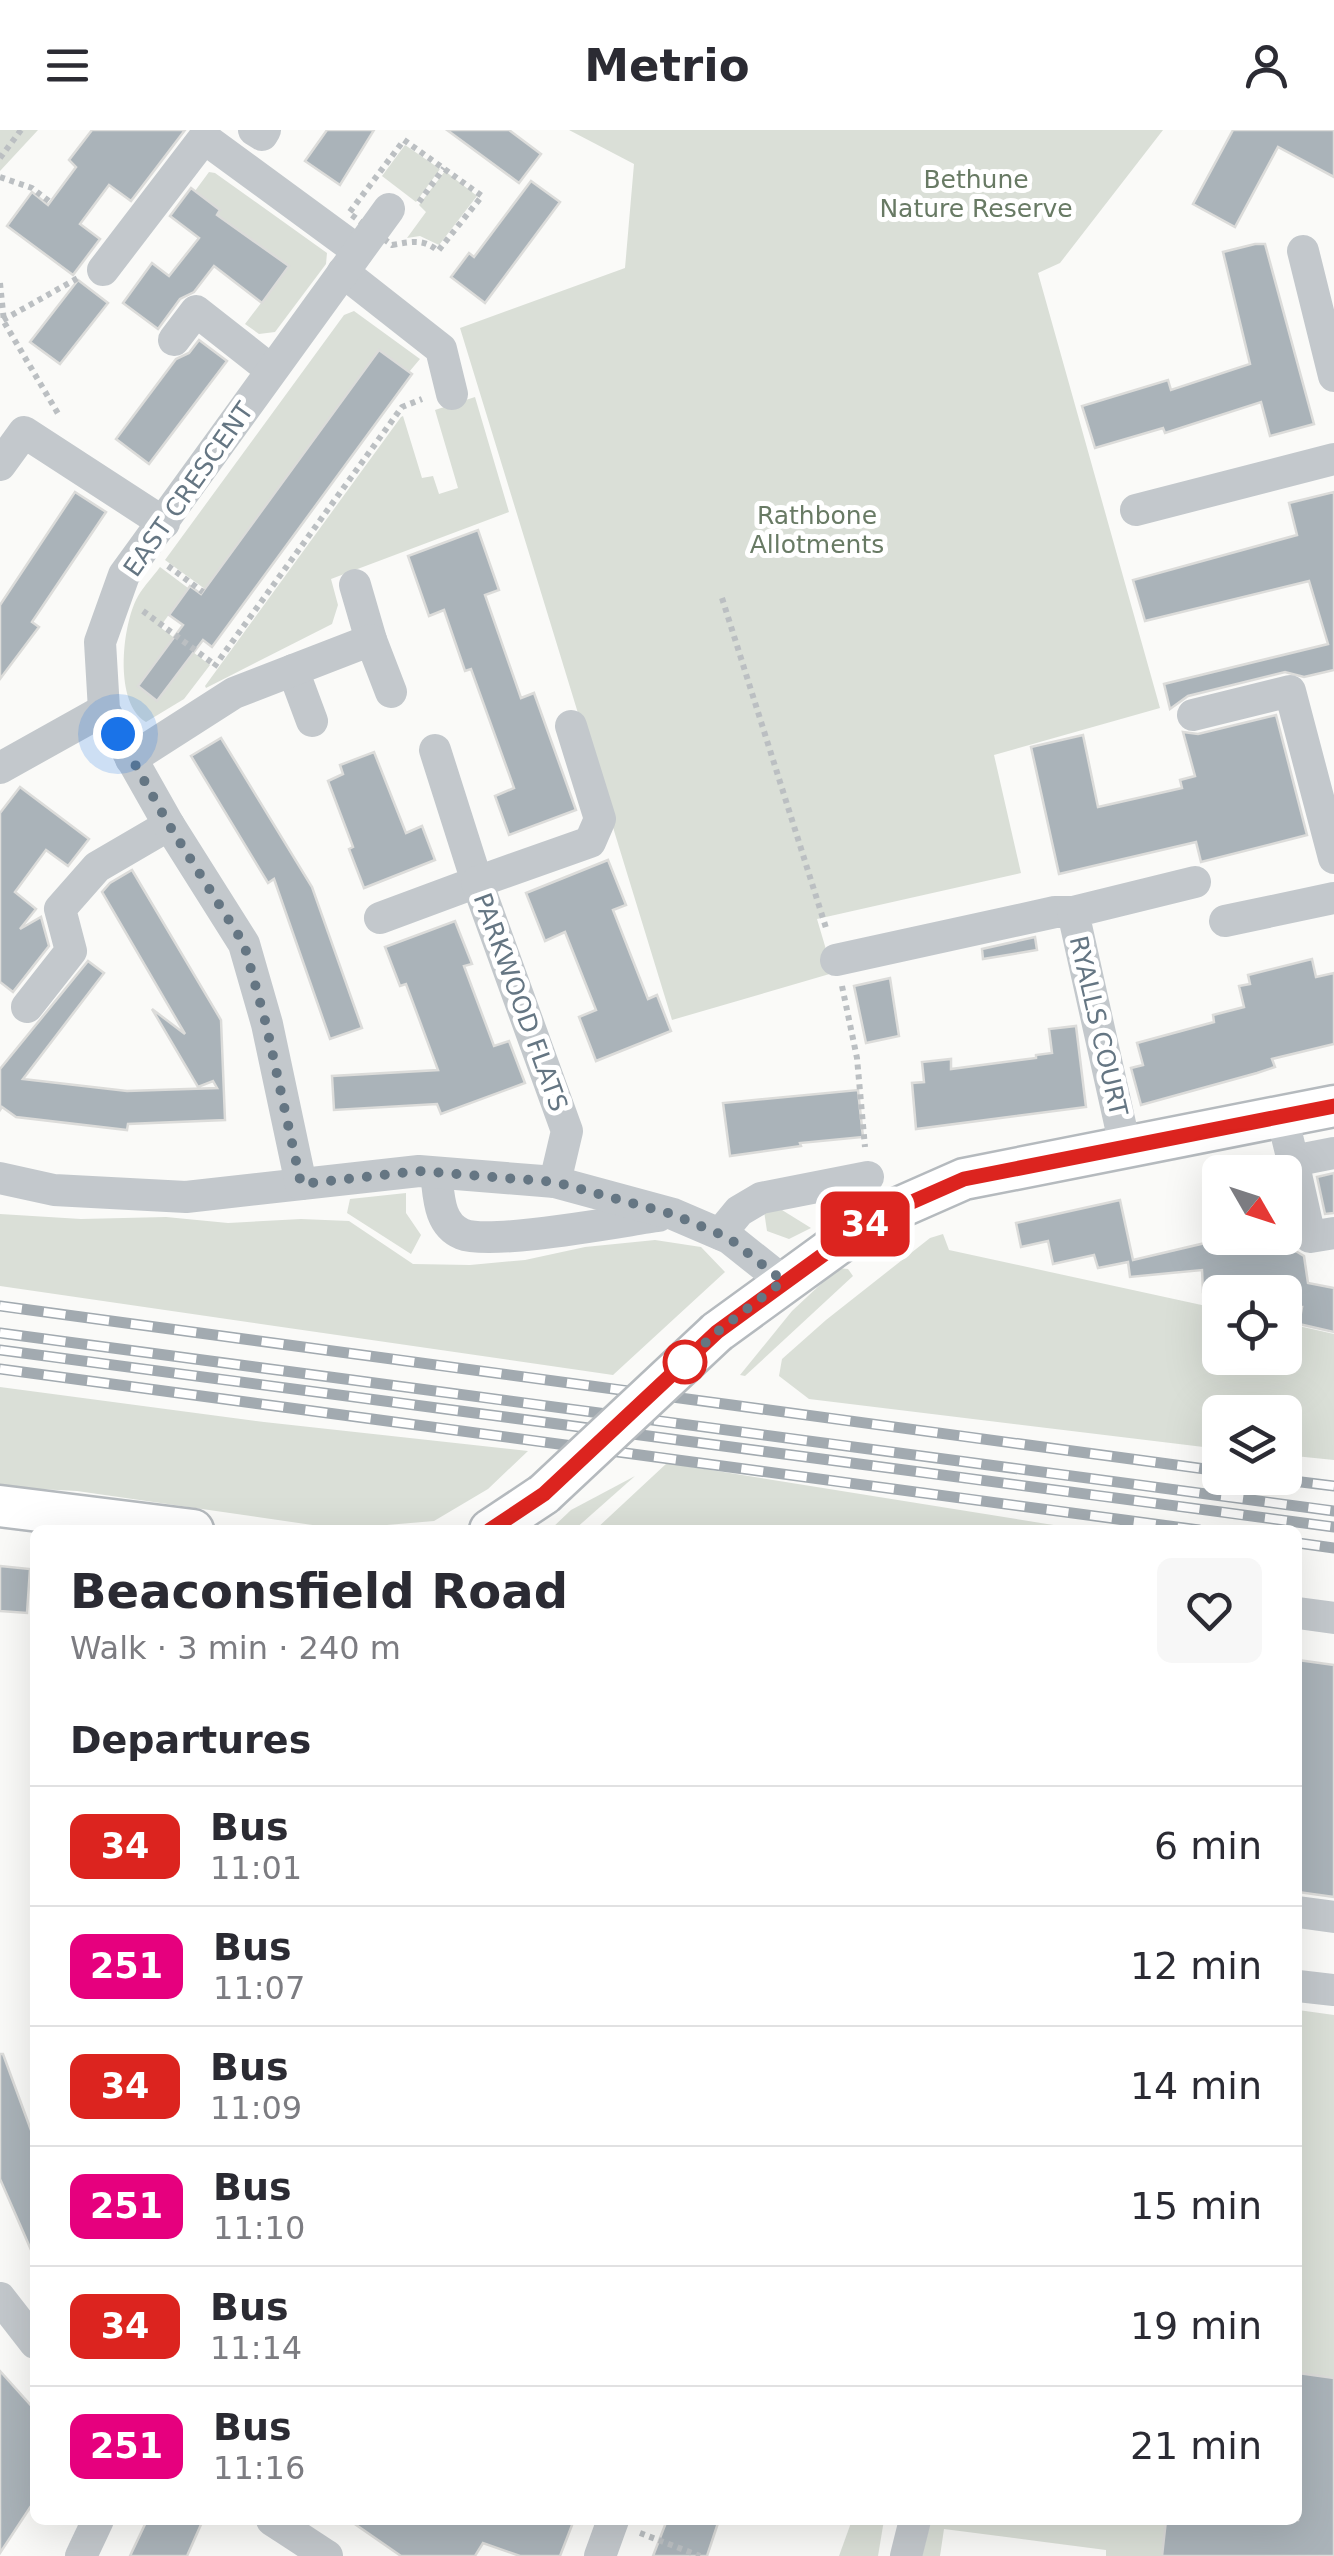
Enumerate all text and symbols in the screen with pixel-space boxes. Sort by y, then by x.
icon: menu [40,38,95,93]
icon: person [1239,38,1294,93]
text: Metrio [584,39,750,92]
park label: Bethune Nature Reserve [879,165,1073,223]
street label: EAST CRESCENT [118,396,260,582]
park label: Rathbone Allotments [750,501,884,559]
your location [93,709,143,759]
street label: PARKWOOD FLATS [468,889,573,1115]
street label: RYALLS COURT [1064,933,1134,1120]
north arrow [1202,1155,1302,1255]
map controls [1202,1155,1302,1495]
line badge: 34 [820,1192,910,1256]
text: 34 [841,1204,889,1244]
button: locate [1202,1275,1302,1375]
unlabelled marker [664,1341,706,1383]
button: layers [1202,1395,1302,1495]
button: heart [1157,1558,1262,1663]
text: Beaconsfield Road [70,1563,568,1619]
text: Walk · 3 min · 240 m [70,1629,401,1667]
text: Departures [70,1718,311,1762]
text: Bus [210,1805,289,1849]
text: 6 min [1154,1824,1262,1868]
text: 34 [101,1826,149,1866]
text: 11:01 [210,1849,302,1887]
text: Bus [213,1925,292,1969]
text: 12 min [1130,1944,1262,1988]
text: 251 [90,1946,163,1986]
text: 11:07 [213,1969,305,2007]
text: Bus [210,2045,289,2089]
text: 14 min [1130,2064,1262,2108]
text: 34 [101,2066,149,2106]
text: 11:09 [210,2089,302,2127]
text: Bus [213,2165,292,2209]
text: 15 min [1130,2184,1262,2228]
text: 251 [90,2186,163,2226]
text: 11:10 [213,2209,305,2247]
text: Bus [210,2285,289,2329]
text: 19 min [1130,2304,1262,2348]
text: 34 [101,2306,149,2346]
text: 11:14 [210,2329,302,2367]
text: Bus [213,2405,292,2449]
text: 21 min [1130,2424,1262,2468]
text: 251 [90,2426,163,2466]
text: 11:16 [213,2449,305,2487]

